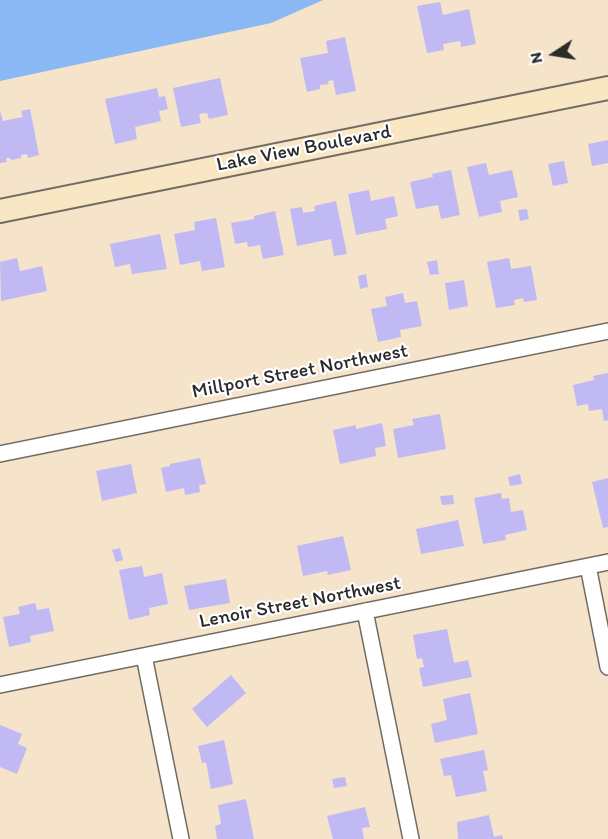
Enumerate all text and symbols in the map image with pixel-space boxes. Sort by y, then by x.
north arrow [524,24,584,84]
text: N [525,51,546,65]
street label: Lake View Boulevard [215,120,393,178]
street label: Millport Street Northwest [190,339,410,405]
street label: Lenoir Street Northwest [197,572,403,634]

